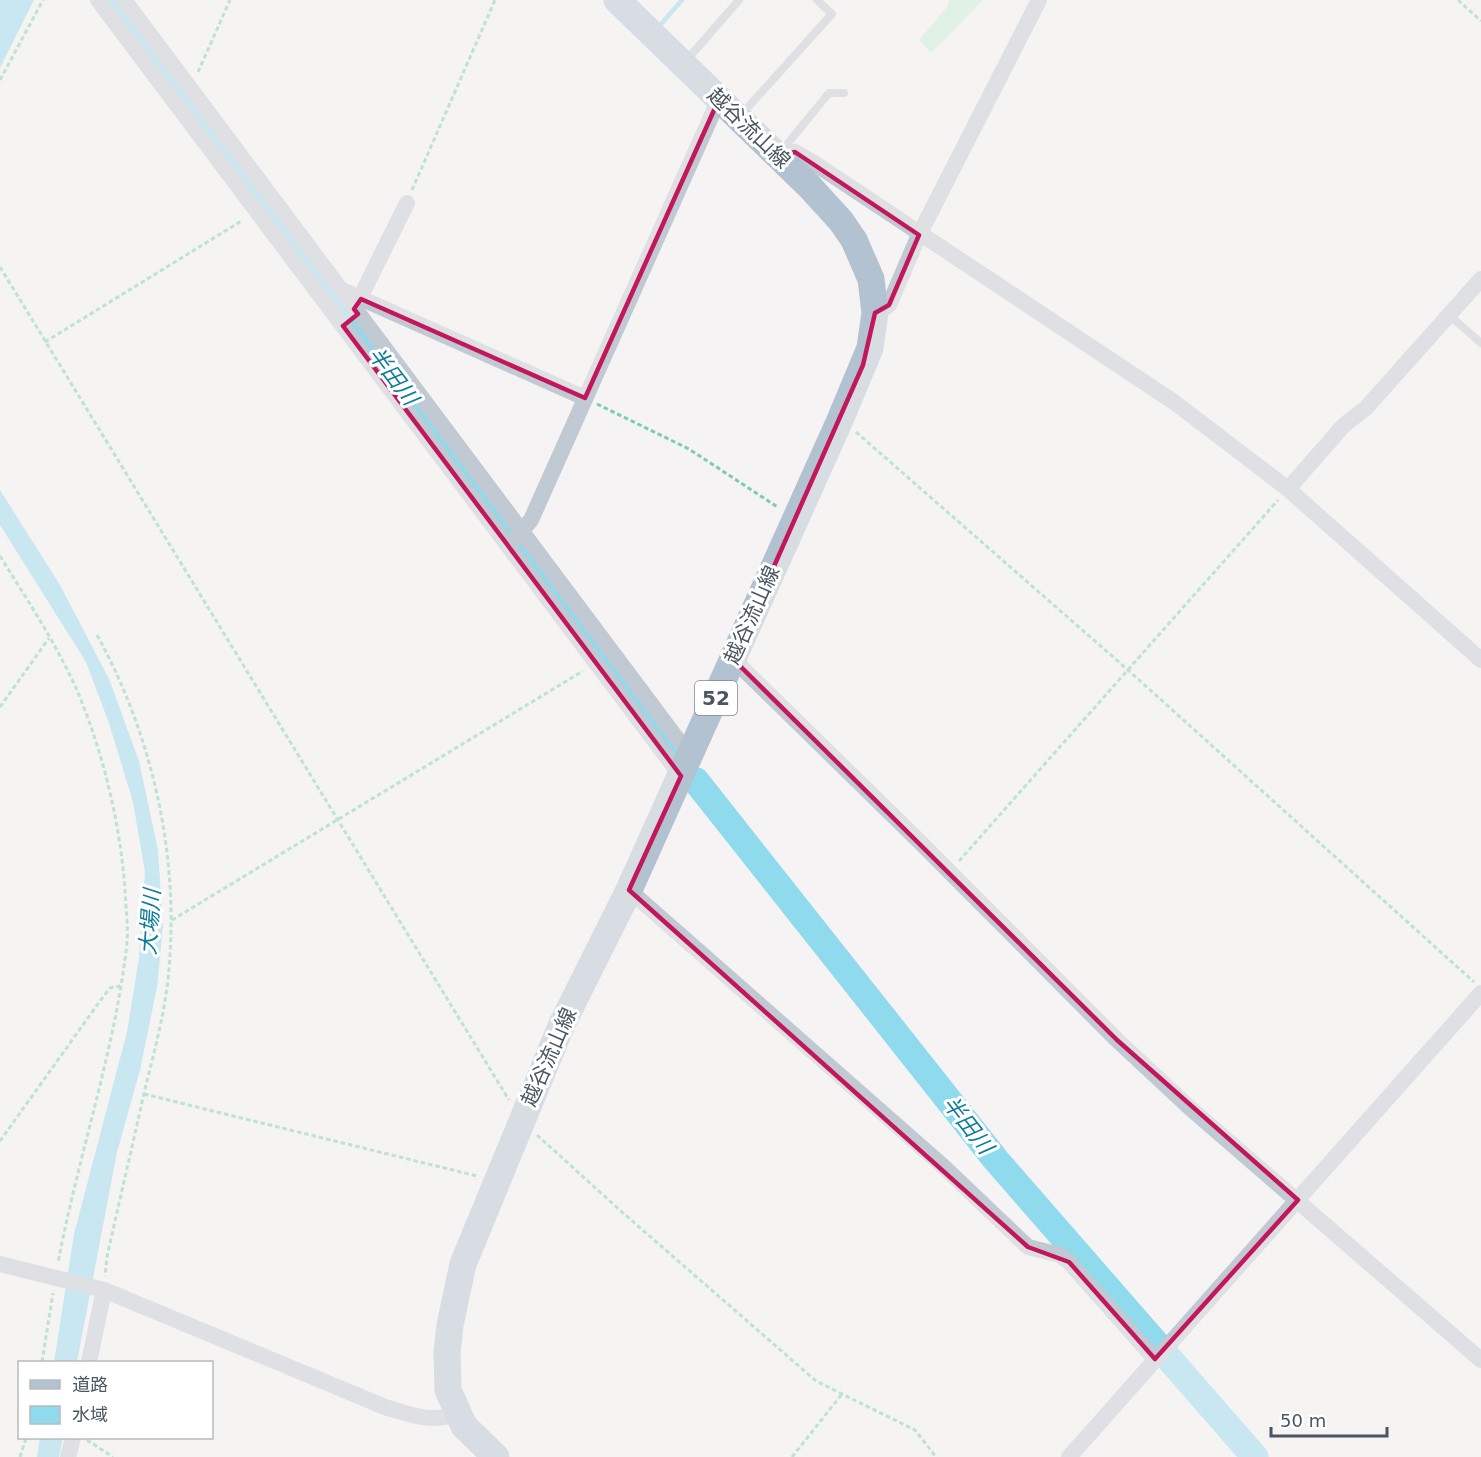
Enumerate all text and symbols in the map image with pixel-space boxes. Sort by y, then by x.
street label: 越谷流山線 [703,83,795,173]
water label: 半田川 [363,342,424,411]
street label: 越谷流山線 [720,562,784,668]
road number: 52 [695,681,737,715]
water label: 大場川 [135,886,165,956]
street label: 越谷流山線 [517,1004,581,1110]
water label: 半田川 [938,1091,999,1160]
legend [18,1361,213,1439]
text: 道路 [72,1374,108,1395]
scale bar [1271,1400,1386,1438]
text: 水域 [72,1404,108,1425]
text: 50 m [1280,1410,1326,1431]

